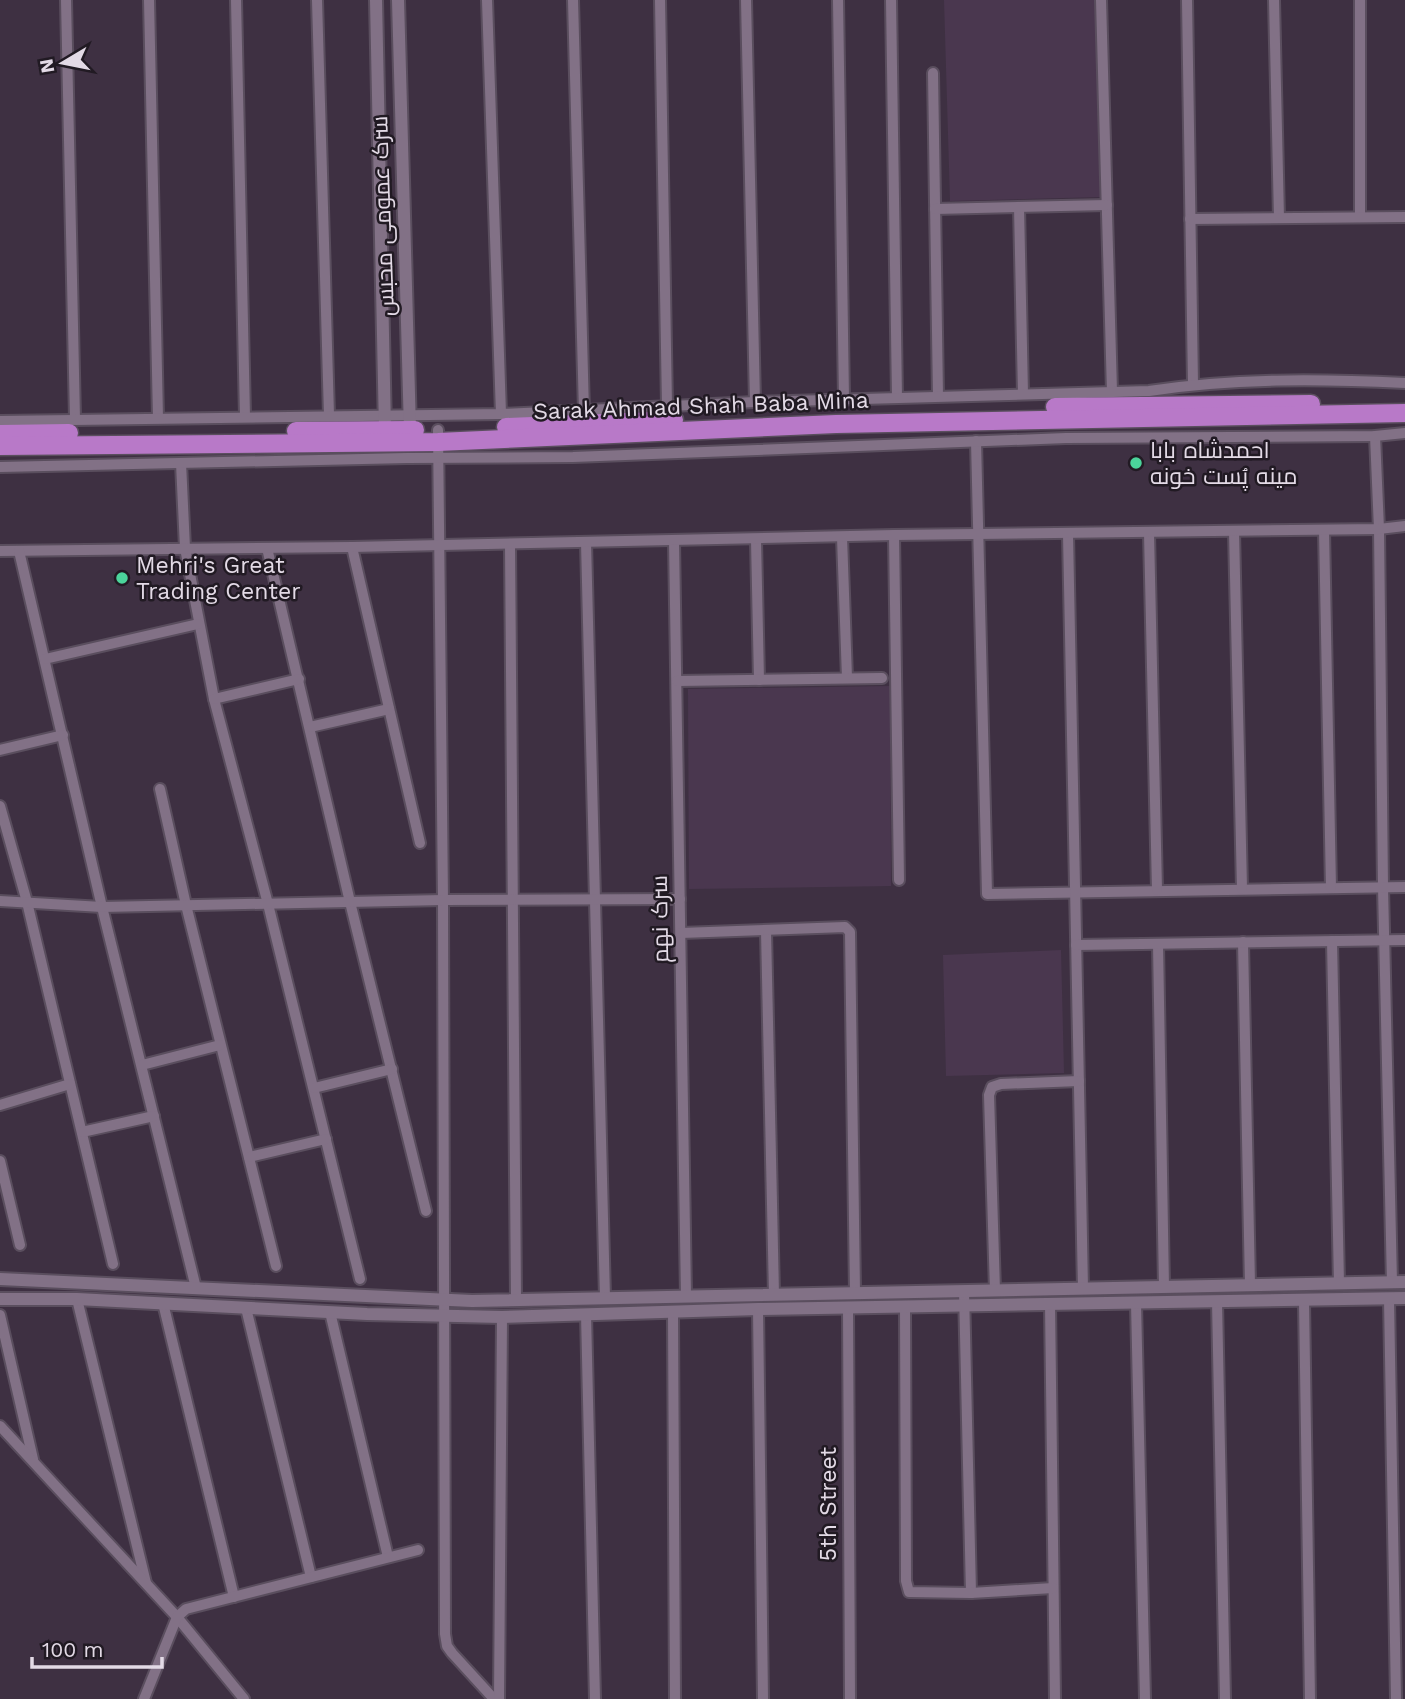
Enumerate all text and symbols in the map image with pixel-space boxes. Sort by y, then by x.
north arrow [28,28,98,98]
text: N [34,57,59,75]
street label: سرک عمومی محبس [366,115,400,317]
street label: Sarak Ahmad Shah Baba Mina [533,387,869,425]
place label: احمدشاه بابا مینه پُست خونه [1150,437,1297,491]
marker: احمدشاه بابا مینه پُست خونه [1128,455,1144,471]
place label: Mehri's Great Trading Center [136,552,301,605]
marker: Mehri's Great Trading Center [114,570,130,586]
street label: سرک نهم [646,875,676,963]
street label: 5th Street [815,1446,842,1561]
scale bar [32,1626,161,1670]
text: 100 m [42,1637,104,1662]

